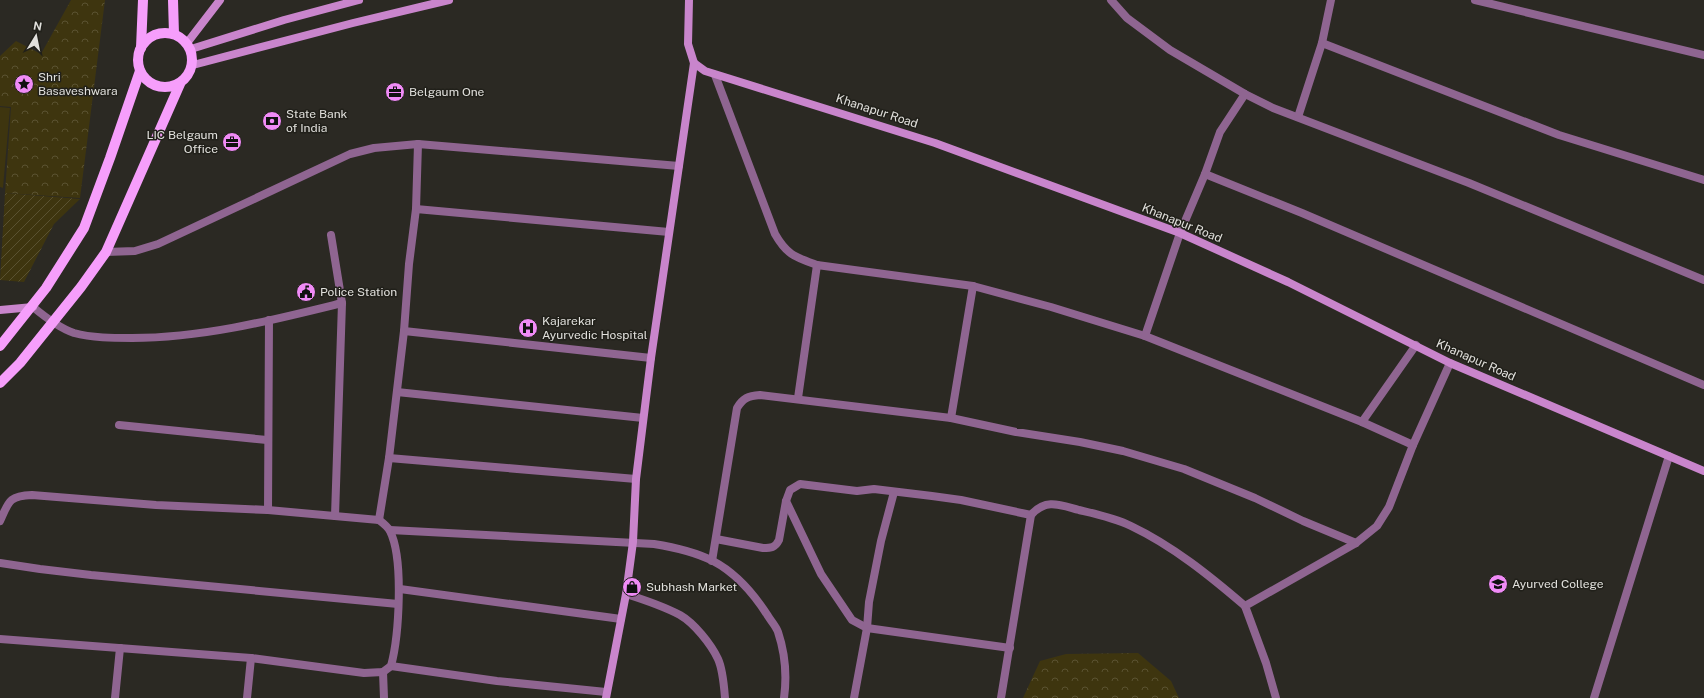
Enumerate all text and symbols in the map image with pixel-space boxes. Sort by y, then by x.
north arrow [16,16,56,56]
text: N [32,19,43,33]
place label: Shri Basaveshwara [38,70,118,98]
place icon: Shri Basaveshwara [13,73,35,95]
office icon: Belgaum One [384,81,406,103]
place label: Belgaum One [409,85,485,99]
street label: Khanapur Road [834,91,920,131]
place label: State Bank of India [286,107,348,135]
bank icon: State Bank of India [261,110,283,132]
place label: LIC Belgaum Office [146,128,218,156]
office icon: LIC Belgaum Office [221,131,243,153]
street label: Khanapur Road [1140,201,1224,245]
public building icon: Police Station [295,281,317,303]
place label: Police Station [320,285,397,299]
place label: Kajarekar Ayurvedic Hospital [542,314,648,342]
hospital icon: Kajarekar Ayurvedic Hospital [517,317,539,339]
street label: Khanapur Road [1434,336,1518,384]
school or university icon: Ayurved College [1487,573,1509,595]
shop icon: Subhash Market [621,576,643,598]
place label: Ayurved College [1512,577,1604,591]
place label: Subhash Market [646,580,738,594]

